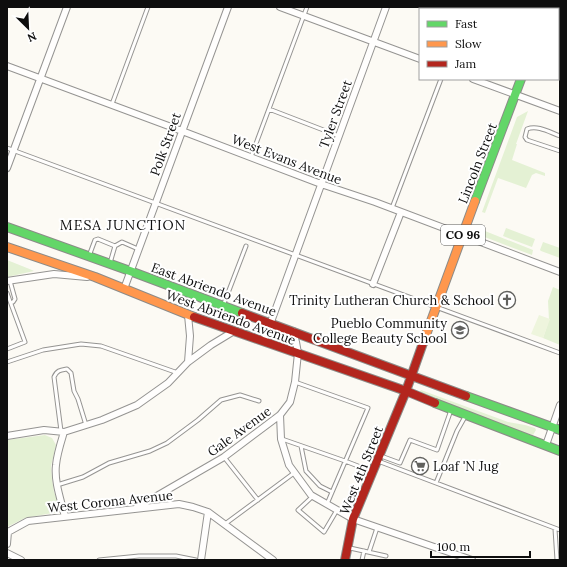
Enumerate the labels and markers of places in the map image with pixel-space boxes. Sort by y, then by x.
church icon: Trinity Lutheran Church & School [497,290,517,310]
place label: Trinity Lutheran Church & School [289,292,494,309]
place label: Pueblo Community College Beauty School [313,315,447,347]
school or university icon: Pueblo Community College Beauty School [450,320,470,340]
supermarket icon: Loaf 'N Jug [410,456,430,476]
place label: Loaf 'N Jug [433,458,499,475]

